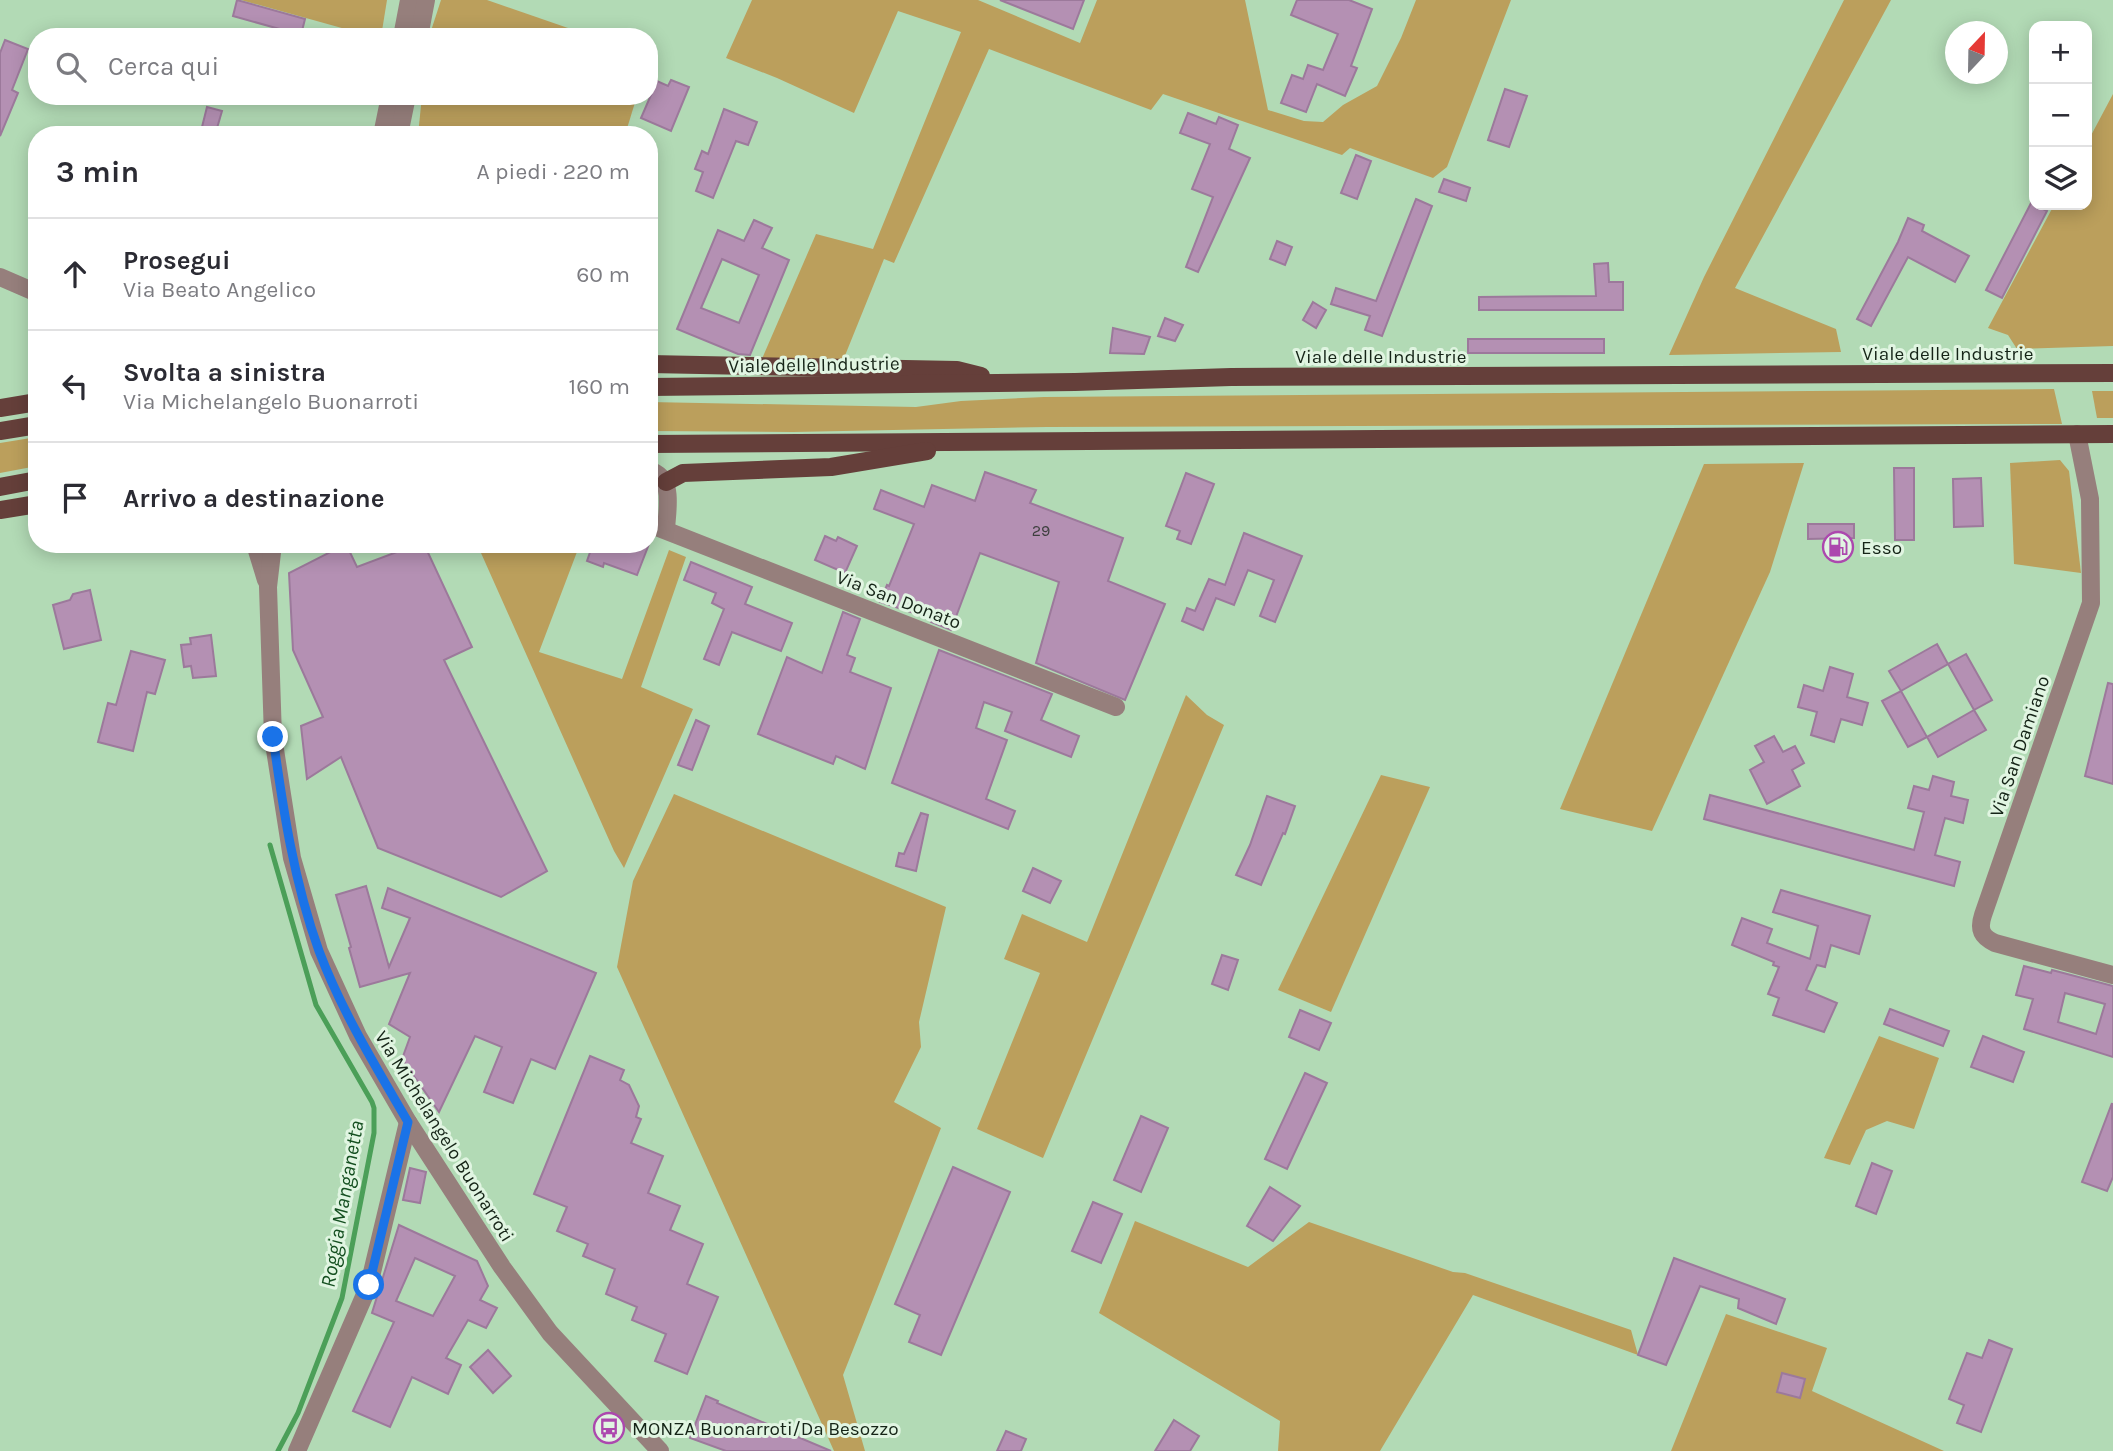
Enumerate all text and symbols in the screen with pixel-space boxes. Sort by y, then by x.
north arrow [1945,21,2008,84]
map controls [2029,21,2092,210]
button: + [2029,21,2092,84]
search box [28,28,658,105]
icon: search [52,48,90,86]
text: Cerca qui [108,51,219,82]
button: − [2029,84,2092,147]
button: layers [2029,147,2092,210]
text: 3 min [56,154,139,190]
text: A piedi · 220 m [476,158,630,185]
text: Prosegui [123,245,230,276]
icon: ahead [56,255,94,293]
text: 60 m [576,261,630,288]
text: Via Beato Angelico [123,276,316,303]
street label: Viale delle Industrie [1862,343,2034,365]
street label: Viale delle Industrie [1295,346,1467,368]
street label: Viale delle Industrie [728,353,900,377]
text: Svolta a sinistra [123,357,326,388]
icon: left [56,367,94,405]
text: 160 m [569,373,630,400]
text: Via Michelangelo Buonarroti [123,388,419,415]
icon: arrive [56,479,94,517]
text: Arrivo a destinazione [123,483,385,514]
house number: 29 [1032,521,1050,540]
fuel station icon: Esso [1821,530,1855,564]
place label: Esso [1861,537,1902,559]
street label: Via San Donato [833,566,964,634]
street label: Via San Damiano [1985,673,2054,820]
route end [257,721,288,752]
street label: Via Michelangelo Buonarroti [370,1027,518,1246]
water label: Roggia Manganetta [315,1119,369,1289]
route start [353,1269,384,1300]
bus stop icon: MONZA Buonarroti/Da Besozzo [592,1411,626,1445]
place label: MONZA Buonarroti/Da Besozzo [632,1418,899,1440]

